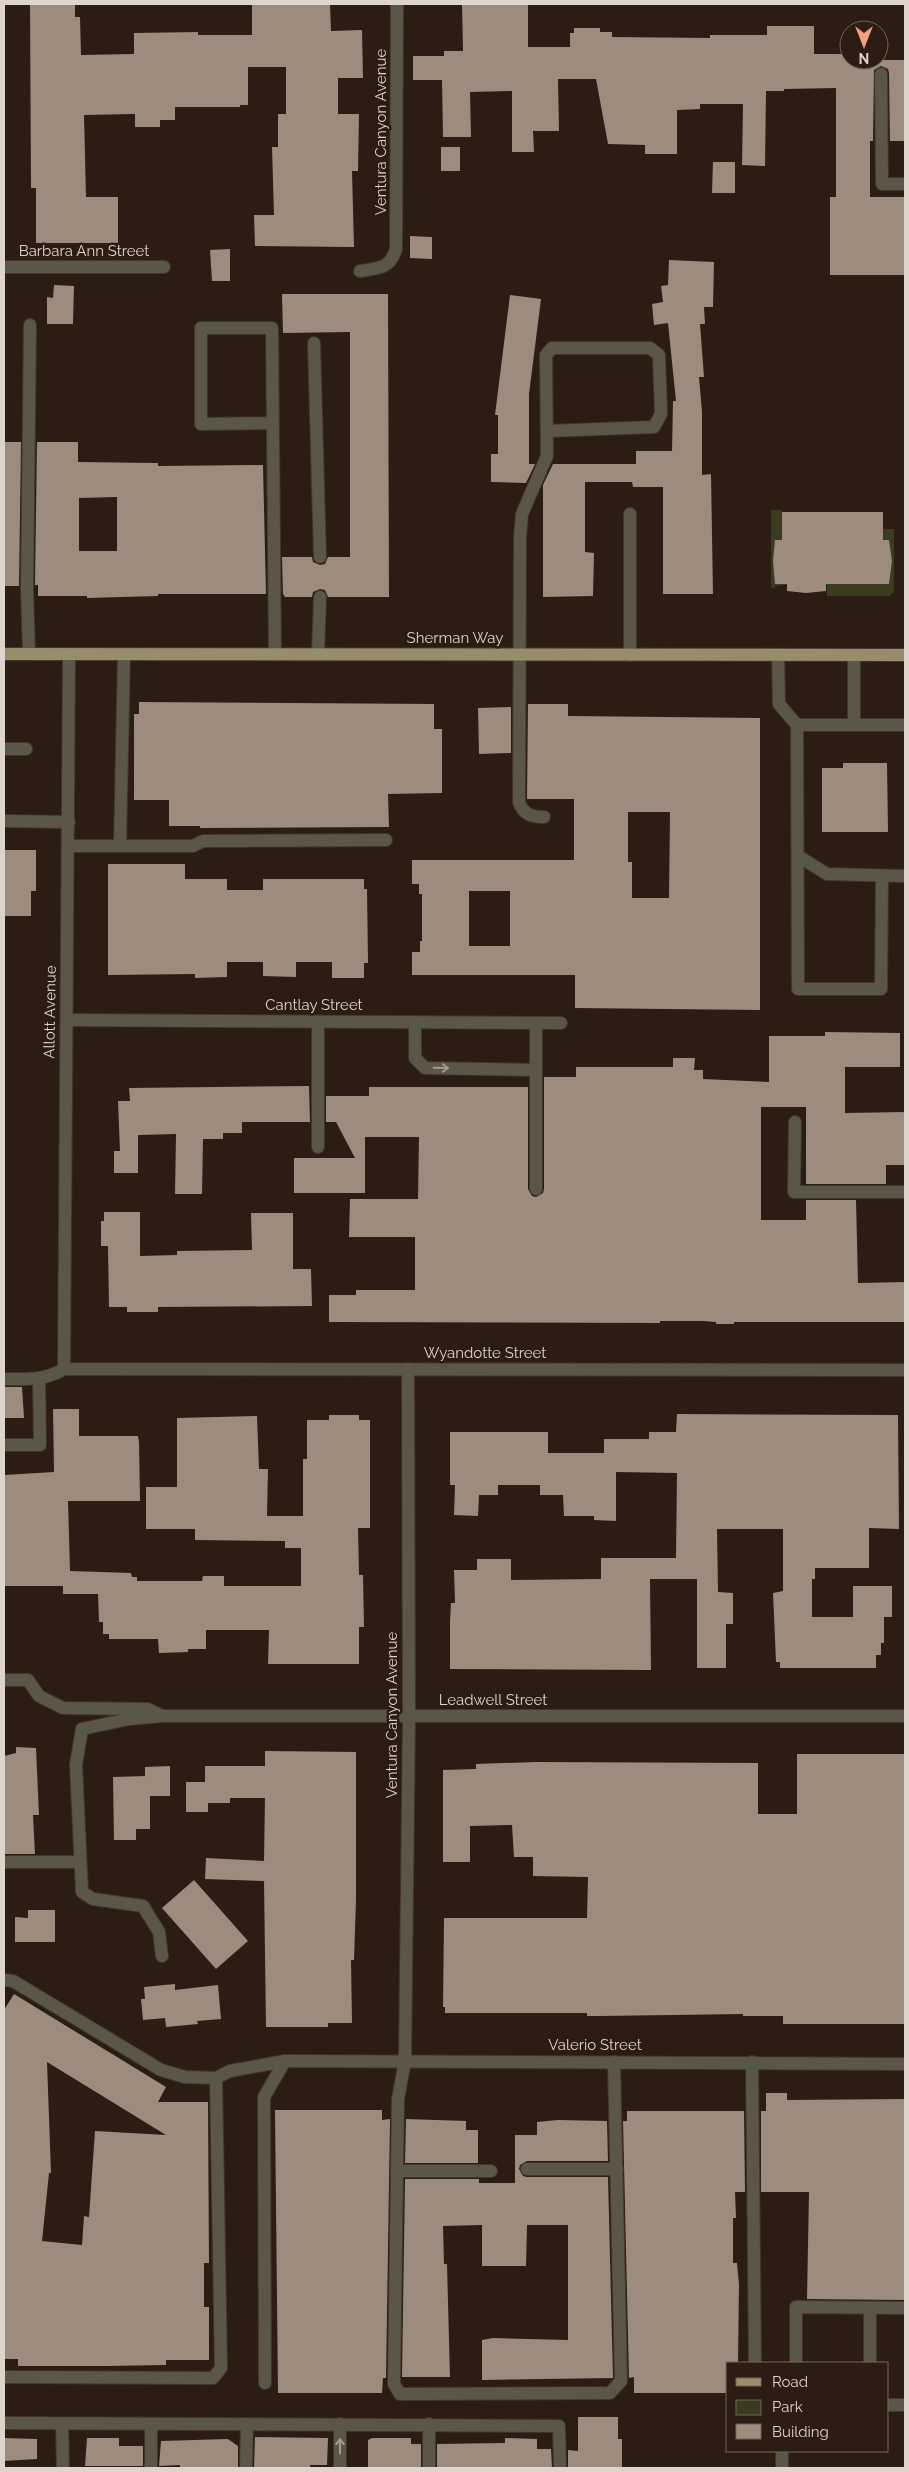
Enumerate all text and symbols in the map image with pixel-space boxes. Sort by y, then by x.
north arrow [839,20,889,70]
street label: Ventura Canyon Avenue [372,49,390,215]
text: N [859,50,869,66]
street label: Barbara Ann Street [19,242,149,260]
street label: Sherman Way [407,629,503,647]
street label: Allott Avenue [40,965,60,1059]
street label: Cantlay Street [265,996,363,1014]
one-way arrow [433,1063,449,1073]
street label: Wyandotte Street [424,1344,546,1362]
street label: Ventura Canyon Avenue [383,1632,401,1798]
street label: Leadwell Street [439,1691,547,1709]
street label: Valerio Street [548,2036,642,2054]
legend [726,2362,889,2452]
text: Road [772,2373,808,2391]
text: Park [772,2398,803,2416]
text: Building [772,2423,829,2441]
one-way arrow [335,2439,345,2455]

